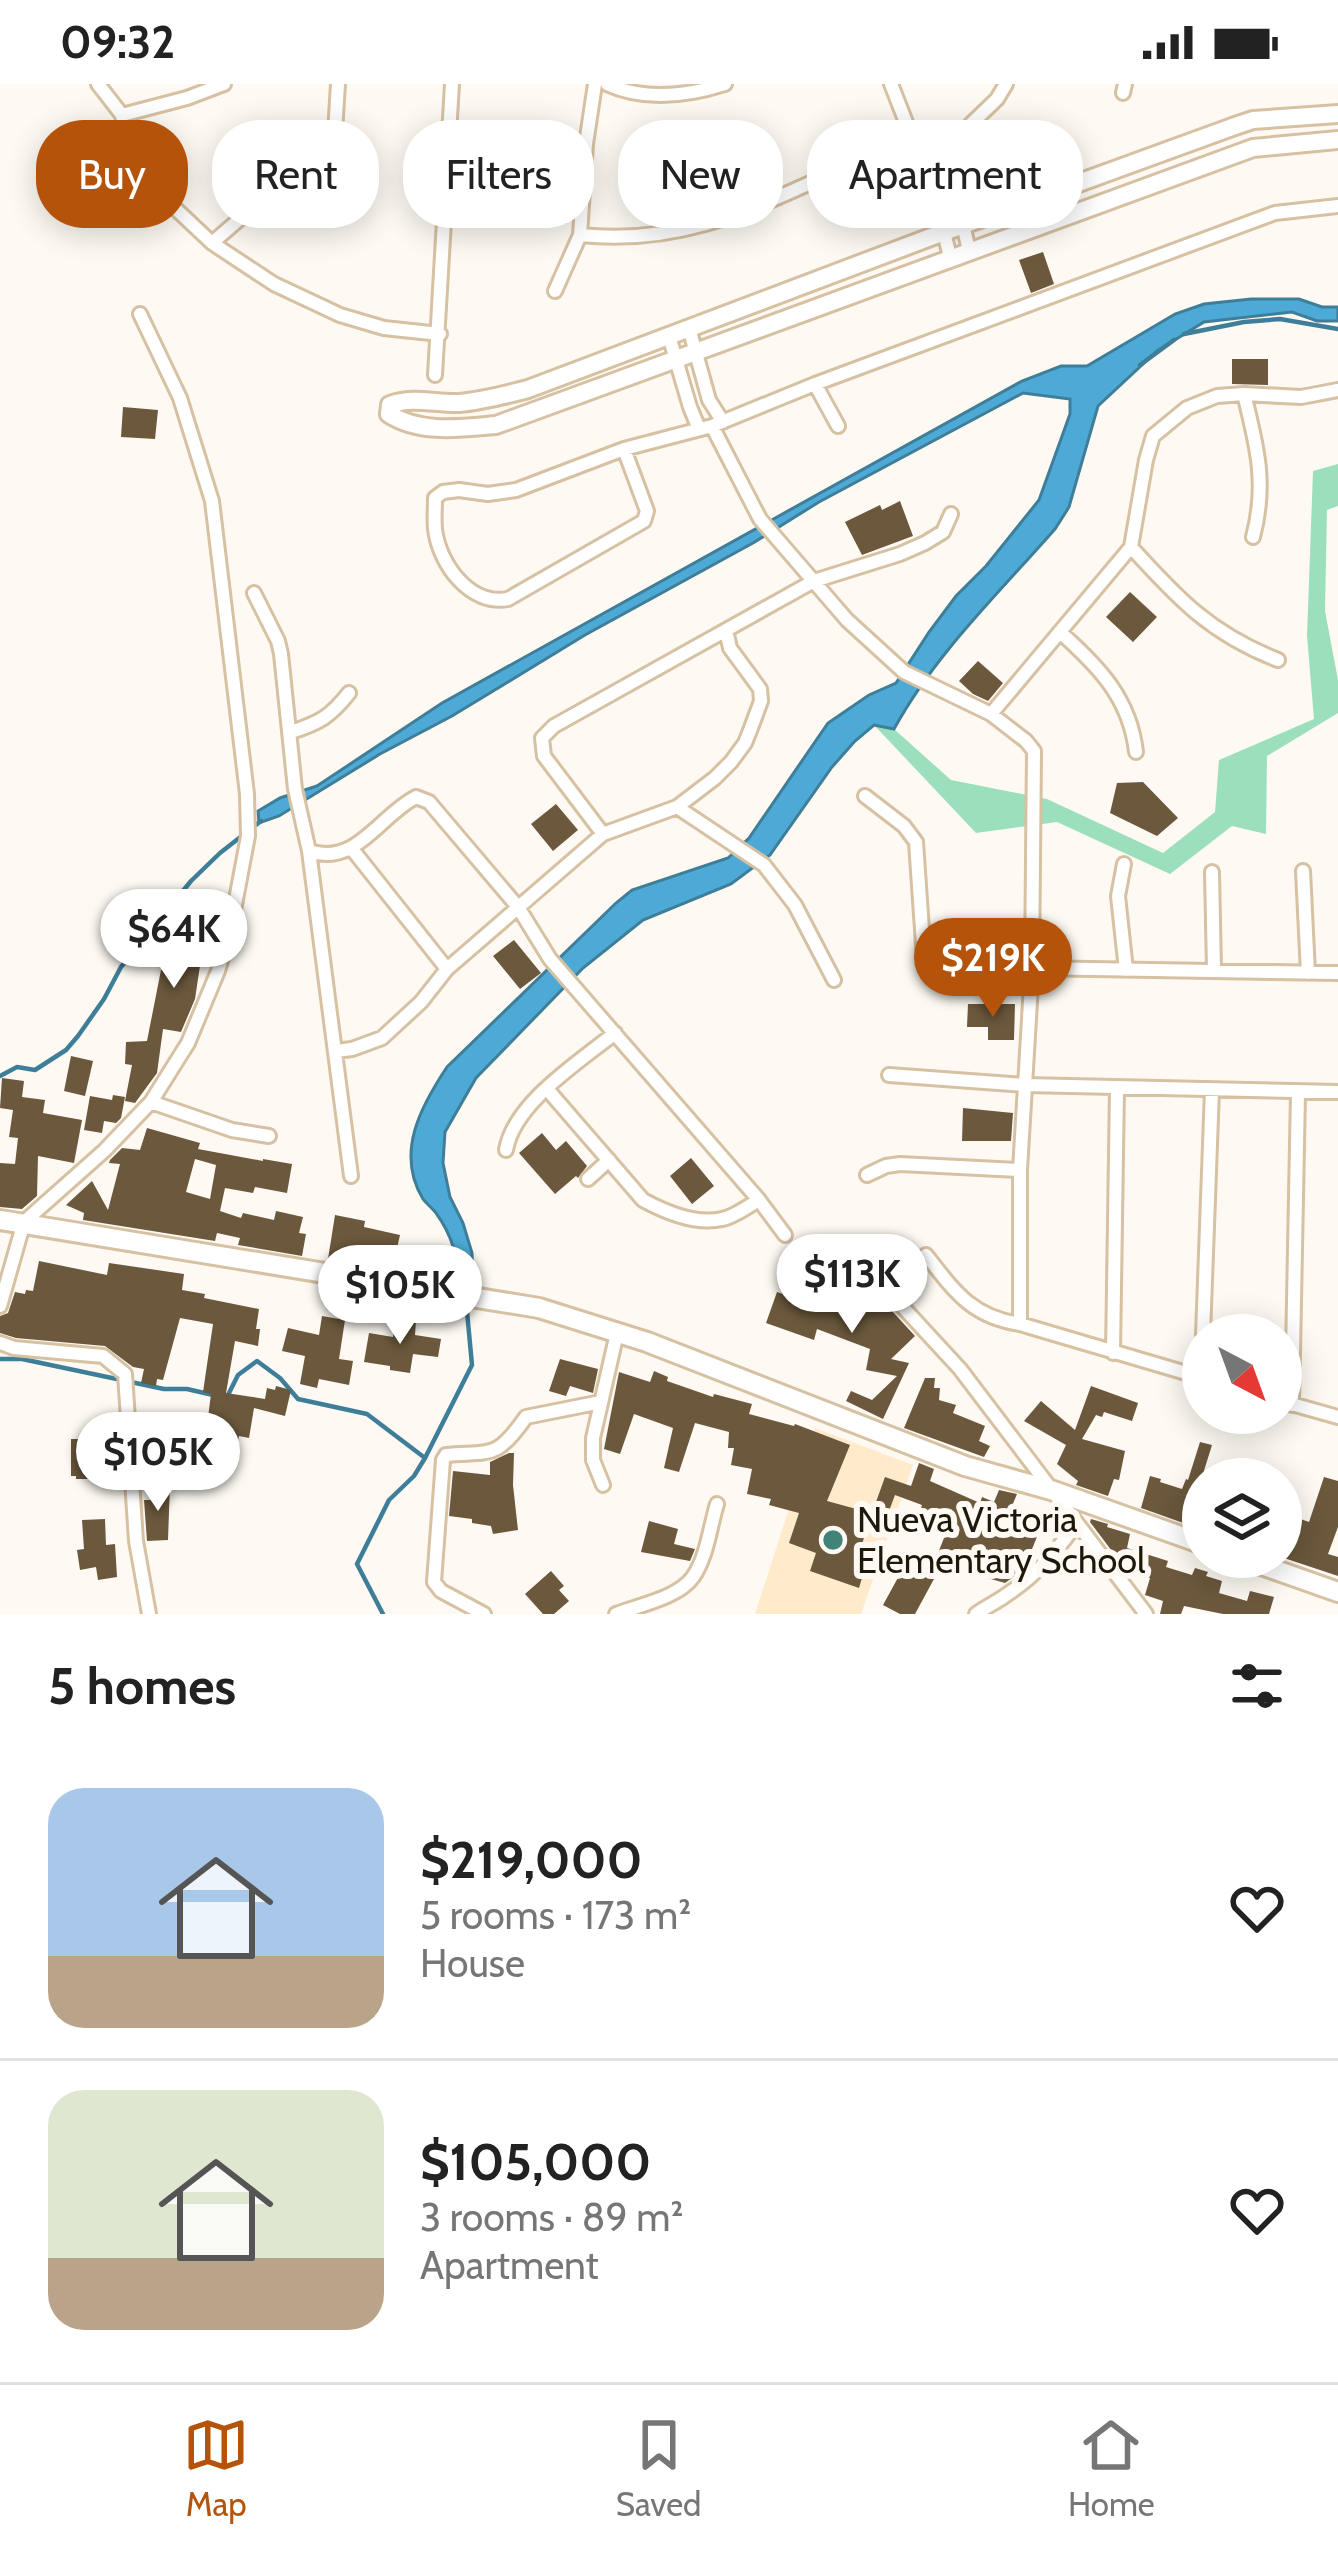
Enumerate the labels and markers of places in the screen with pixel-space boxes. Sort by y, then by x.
pin: $64K [103,889,245,991]
pin: $219K [909,918,1077,1020]
pin: $113K [768,1234,936,1336]
pin: $105K [316,1245,484,1347]
pin: $105K [74,1412,242,1514]
place label: Nueva Victoria Elementary School [857,1497,1146,1582]
marker: Nueva Victoria Elementary School [820,1527,846,1553]

